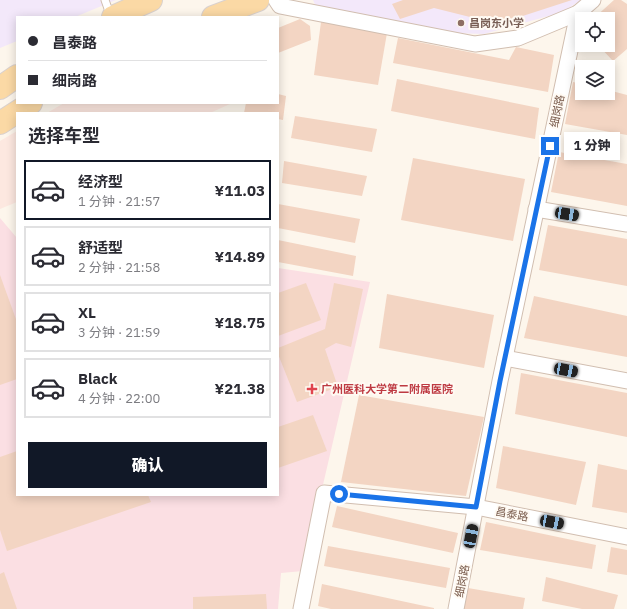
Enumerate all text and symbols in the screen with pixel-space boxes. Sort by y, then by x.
map controls [575,12,615,100]
button: locate [575,12,615,52]
place label: 昌岗东小学 [469,16,524,30]
marker: 昌岗东小学 [456,18,466,28]
text: 昌泰路 [52,33,97,52]
button: layers [575,60,615,100]
text: 细岗路 [52,71,97,90]
street label: 细岗路 [547,93,567,129]
text: 选择车型 [28,124,100,147]
callout: 1 分钟 [564,132,620,160]
route end [541,137,559,155]
text: 1 分钟 [574,137,610,154]
icon: car [30,172,66,208]
text: 经济型 [78,172,123,191]
text: ¥11.03 [215,181,265,200]
text: 1 分钟 · 21:57 [78,193,160,210]
car [554,206,580,222]
icon: car [30,238,66,274]
text: 舒适型 [78,238,123,257]
text: ¥14.89 [215,247,265,266]
text: 2 分钟 · 21:58 [78,259,160,276]
text: XL [78,303,96,322]
icon: car [30,304,66,340]
text: ¥18.75 [215,313,265,332]
text: 3 分钟 · 21:59 [78,324,160,341]
car [553,362,579,378]
text: Black [78,369,118,388]
icon: car [30,370,66,406]
text: ¥21.38 [215,379,265,398]
place label: 广州医科大学第二附属医院 [321,382,453,396]
marker: 广州医科大学第二附属医院 [306,383,318,395]
text: 4 分钟 · 22:00 [78,390,160,407]
button: 确认 [28,442,267,488]
route start [330,485,348,503]
street label: 昌泰路 [494,504,530,524]
car [539,514,565,530]
car [463,523,479,549]
street label: 细岗路 [452,563,472,599]

